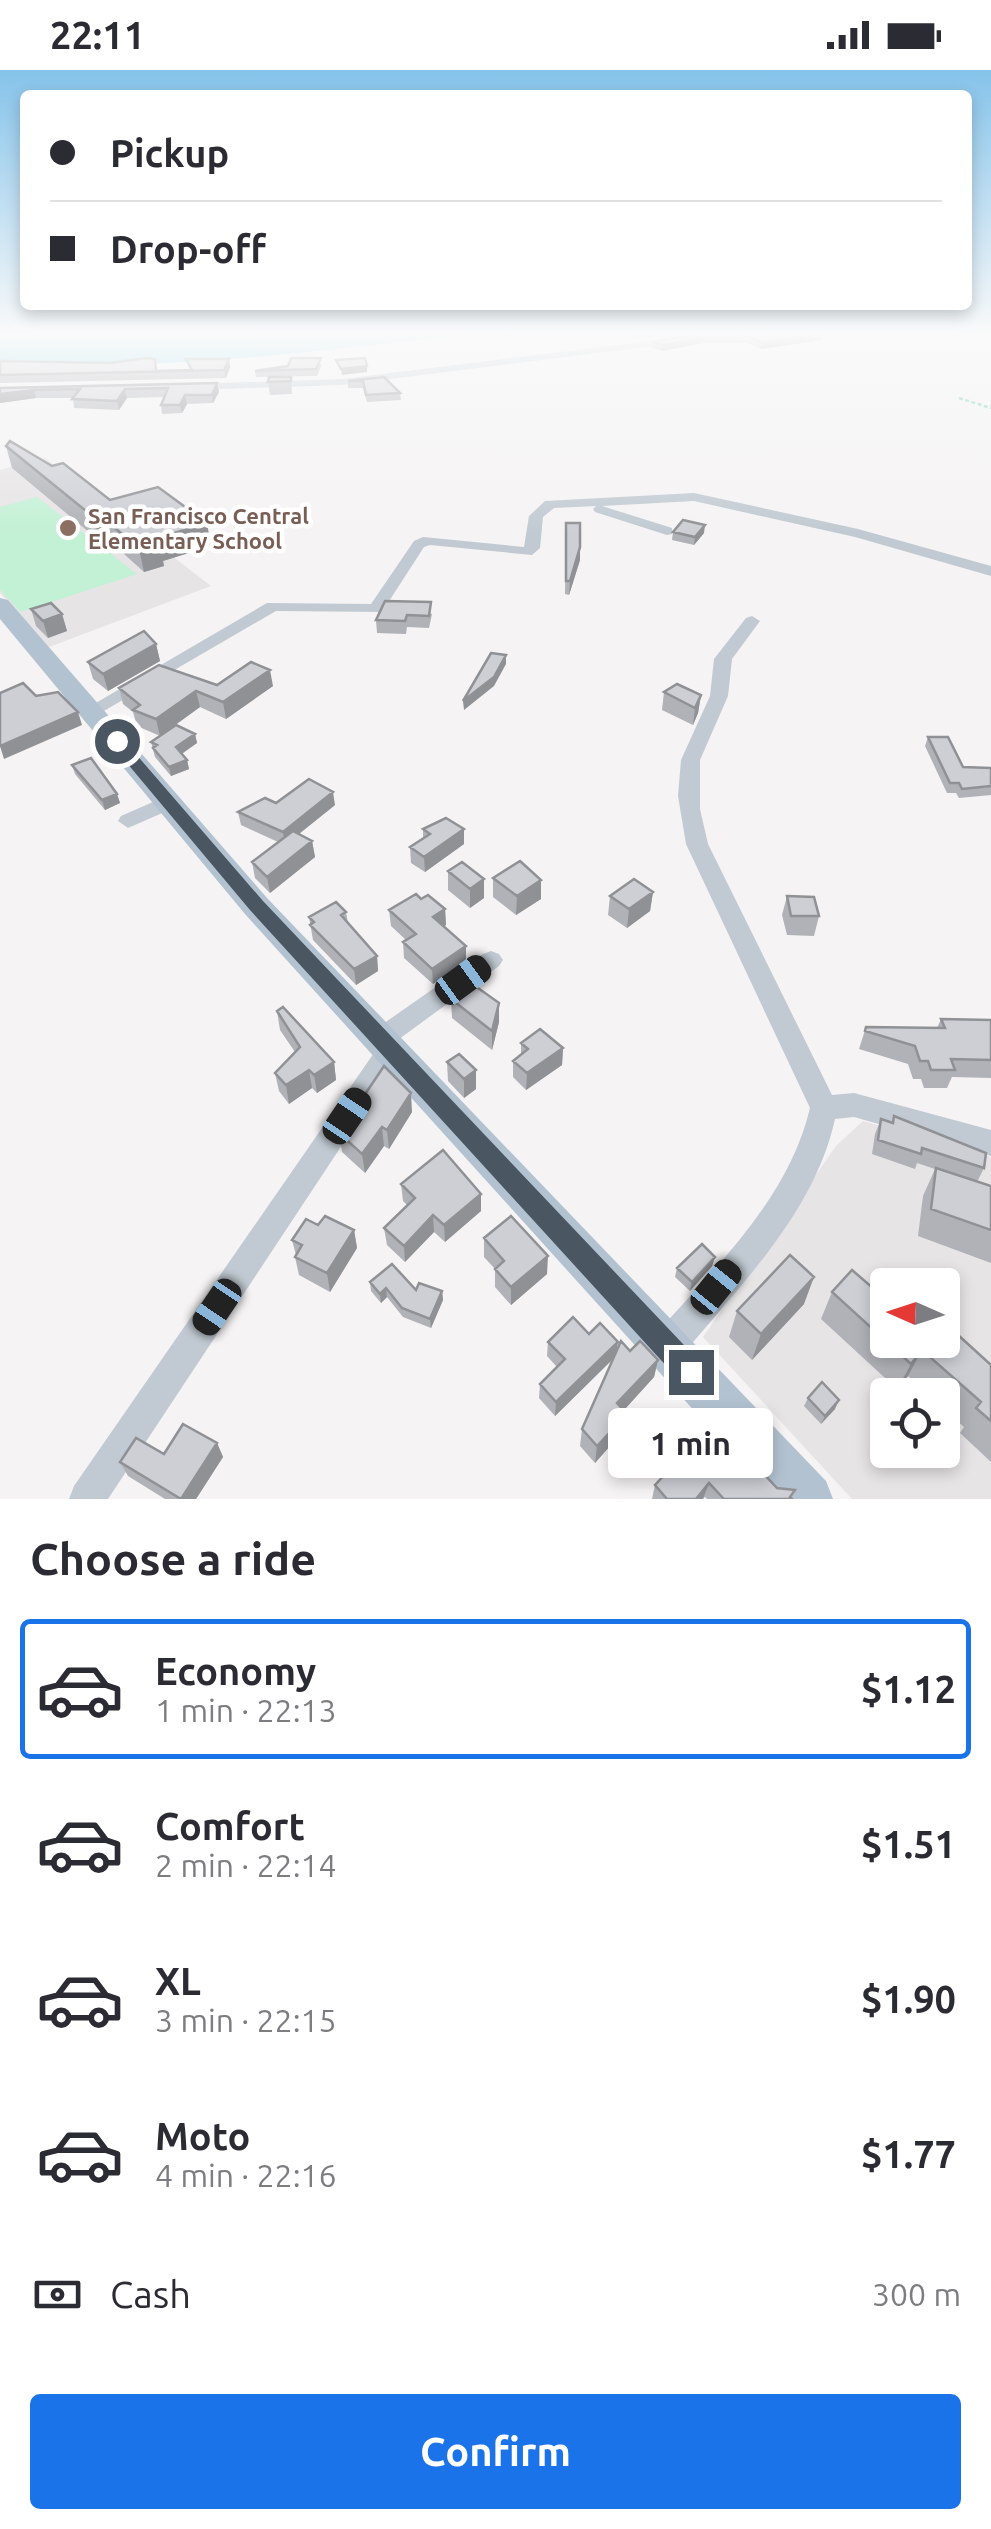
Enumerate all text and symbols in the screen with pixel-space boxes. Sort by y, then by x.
text: 22:11 [50,14,145,56]
text: Pickup [110,132,229,174]
text: Drop-off [110,228,266,270]
place label: San Francisco Central Elementary School [88,503,309,553]
marker: San Francisco Central Elementary School [57,517,79,539]
route start [95,719,140,764]
car [430,950,496,1010]
car [318,1083,376,1149]
car [685,1254,747,1320]
north arrow [870,1268,960,1358]
map controls [870,1268,960,1468]
car [188,1274,246,1340]
route end [669,1350,714,1395]
button: locate [870,1378,960,1468]
callout: 1 min [608,1407,774,1477]
text: 1 min [650,1425,731,1461]
text: Choose a ride [30,1533,316,1584]
icon: car [35,1644,125,1734]
text: Economy [155,1650,316,1692]
text: $1.12 [861,1668,956,1710]
text: 1 min · 22:13 [155,1692,337,1728]
icon: car [35,1799,125,1889]
text: Comfort [155,1805,305,1847]
text: $1.51 [861,1823,956,1865]
text: 2 min · 22:14 [155,1847,337,1883]
icon: car [35,1954,125,2044]
text: XL [155,1960,201,2002]
text: $1.90 [861,1978,956,2020]
text: 3 min · 22:15 [155,2002,337,2038]
icon: car [35,2109,125,2199]
text: Moto [155,2115,250,2157]
text: $1.77 [861,2133,956,2175]
text: 4 min · 22:16 [155,2157,337,2193]
icon: cash [30,2267,85,2322]
text: Cash [110,2273,191,2315]
text: 300 m [872,2276,961,2312]
button: Confirm [30,2394,961,2509]

